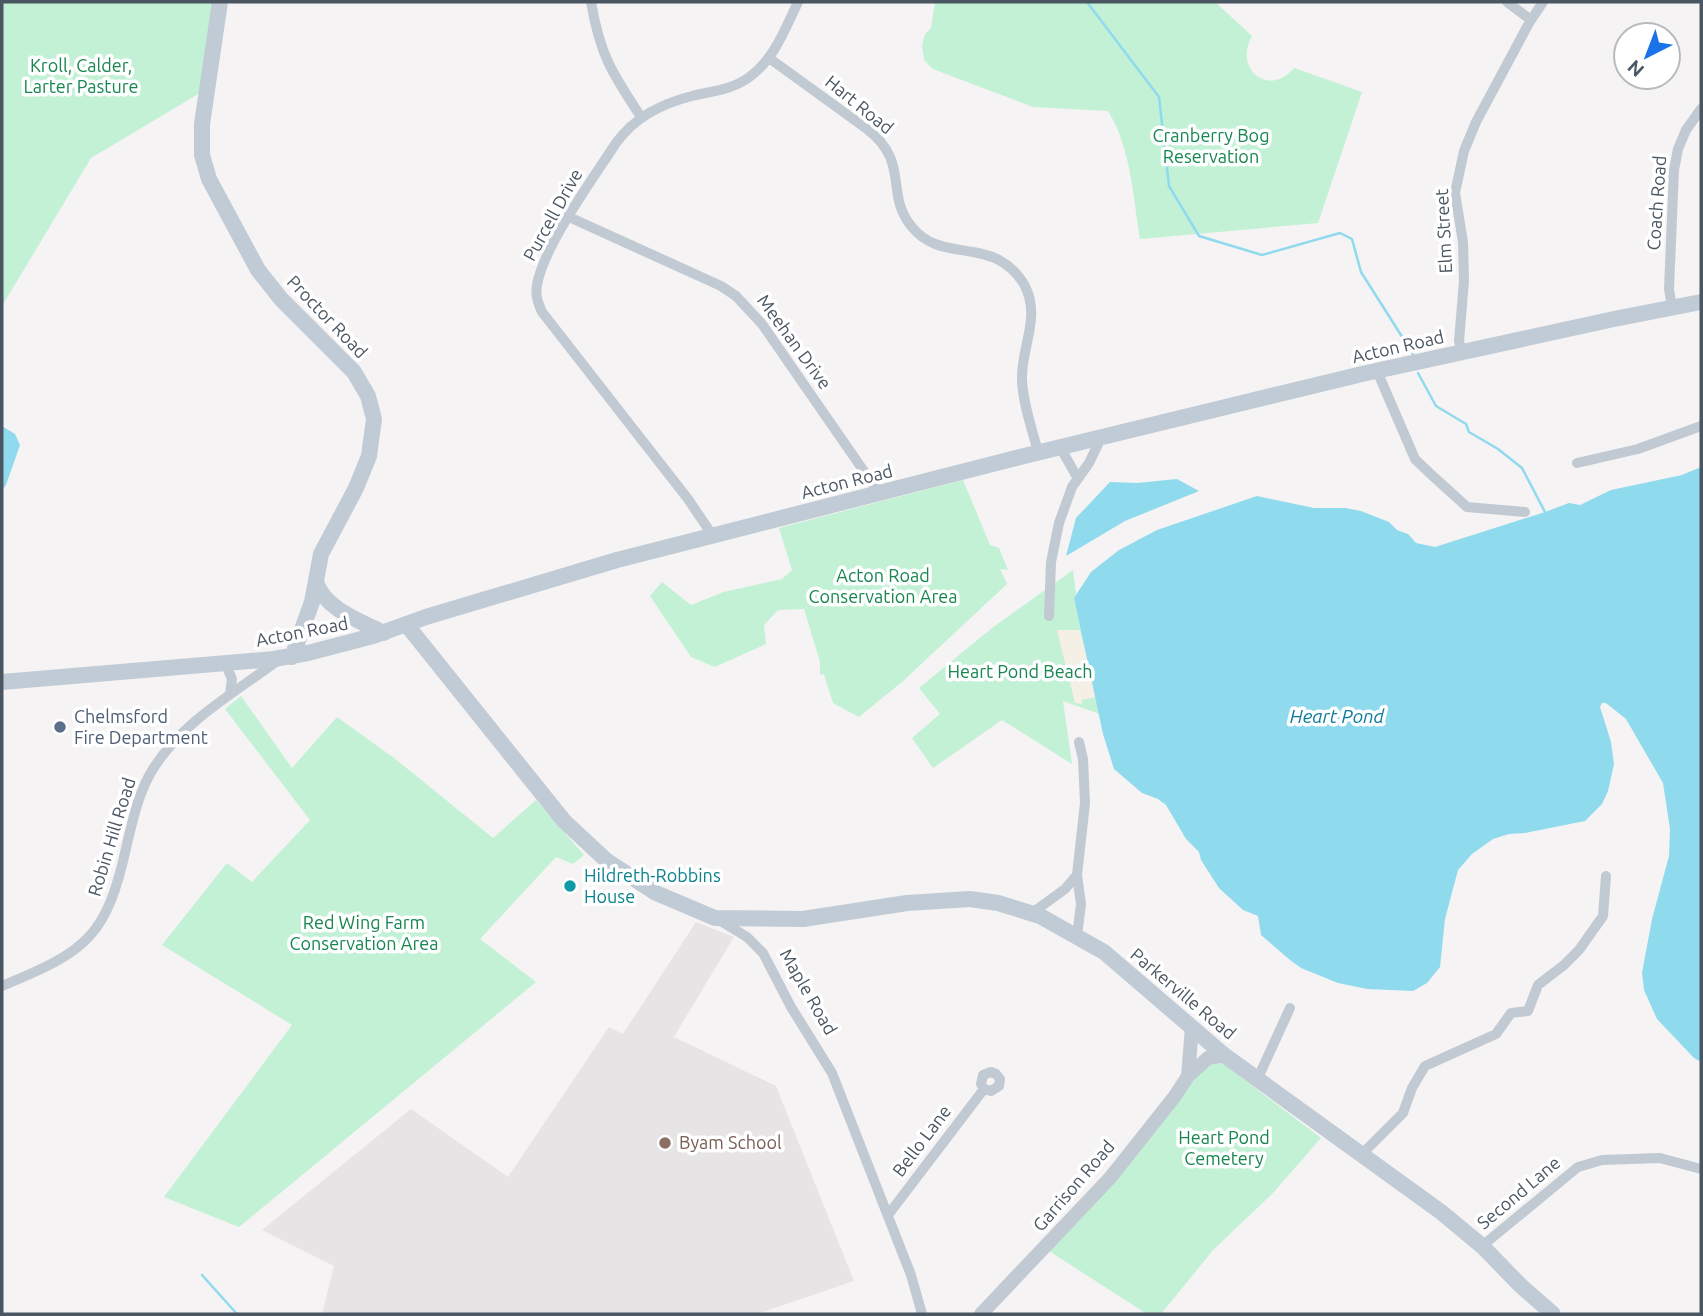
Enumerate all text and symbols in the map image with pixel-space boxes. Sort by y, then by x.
north arrow [1612,21,1682,91]
park label: Kroll, Calder, Larter Pasture [24,55,138,96]
text: N [1623,56,1648,82]
street label: Hart Road [822,71,898,138]
park label: Cranberry Bog Reservation [1153,125,1269,166]
street label: Coach Road [1643,155,1669,251]
street label: Purcell Drive [519,165,586,264]
street label: Elm Street [1431,188,1455,274]
street label: Proctor Road [284,271,372,362]
street label: Meehan Drive [754,290,836,393]
street label: Acton Road [1350,326,1446,366]
street label: Acton Road [799,460,895,502]
park label: Acton Road Conservation Area [809,565,957,606]
street label: Acton Road [254,612,350,650]
park label: Heart Pond Beach [947,661,1093,681]
water label: Heart Pond [1290,705,1386,727]
place label: Chelmsford Fire Department [74,706,208,747]
marker: Chelmsford Fire Department [52,719,68,735]
street label: Robin Hill Road [84,775,139,898]
place label: Hildreth-Robbins House [584,865,721,906]
marker: Hildreth-Robbins House [562,878,578,894]
park label: Red Wing Farm Conservation Area [290,912,438,953]
street label: Parkerville Road [1127,944,1240,1043]
street label: Maple Road [776,945,841,1038]
street label: Bello Lane [888,1101,954,1180]
park label: Heart Pond Cemetery [1178,1127,1270,1168]
place label: Byam School [679,1132,782,1152]
marker: Byam School [657,1135,673,1151]
street label: Garrison Road [1028,1136,1118,1235]
street label: Second Lane [1473,1152,1564,1233]

